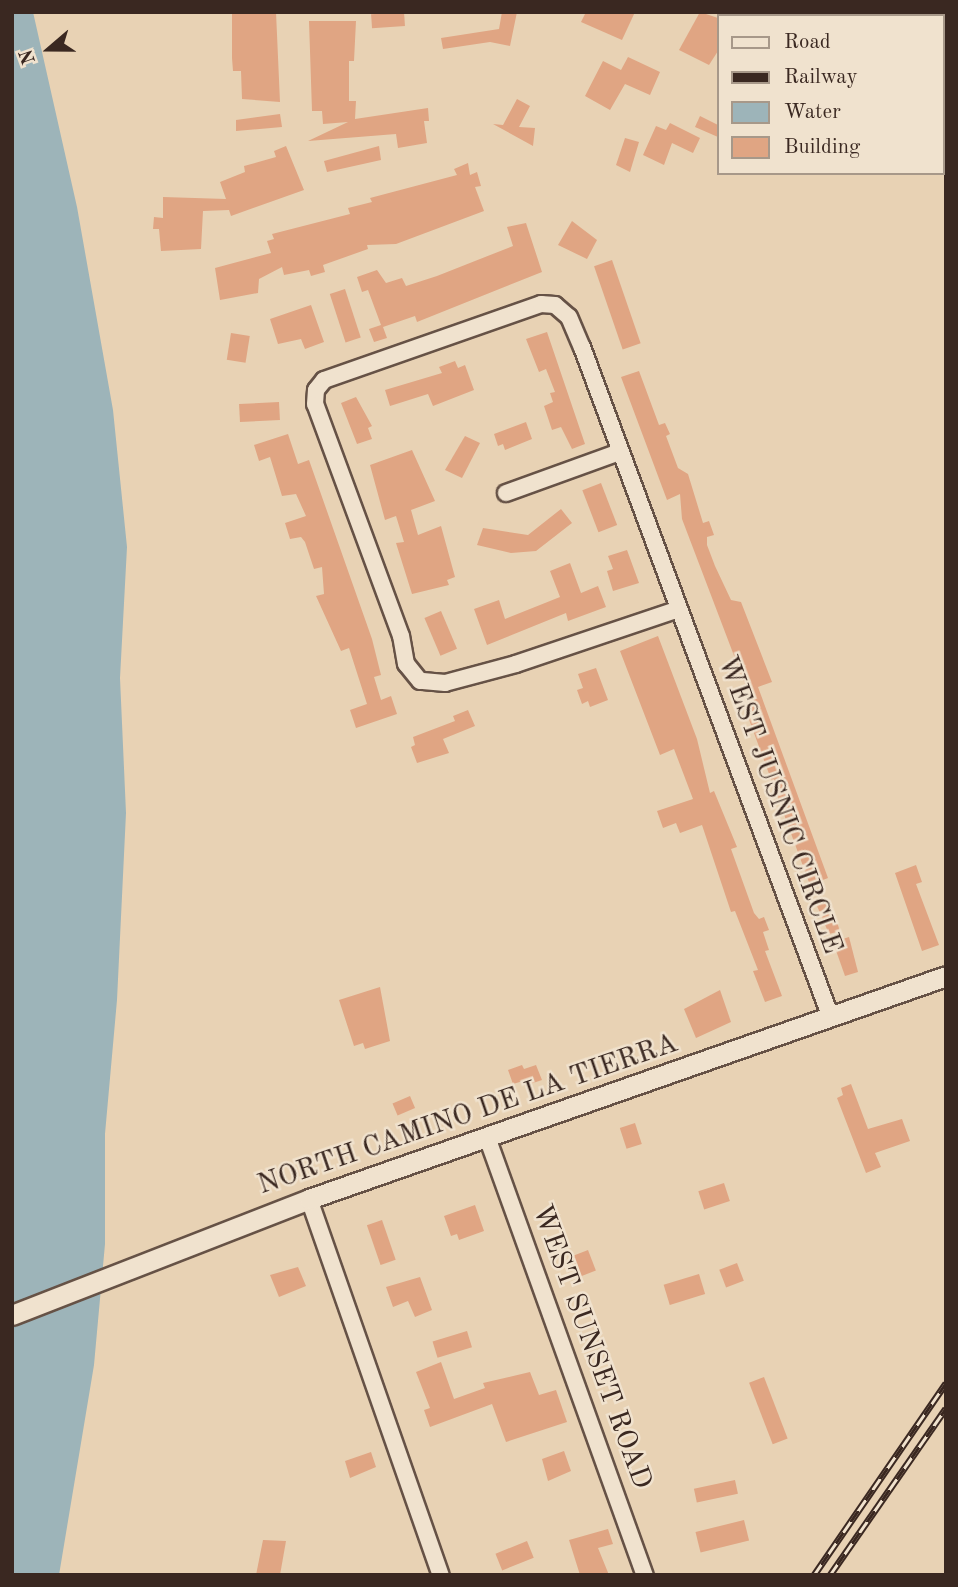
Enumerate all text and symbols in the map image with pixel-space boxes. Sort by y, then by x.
north arrow [14,14,84,84]
legend [716,14,944,175]
text: Road [784,32,831,53]
text: N [17,46,40,66]
text: Railway [784,67,858,88]
text: Water [784,102,841,123]
text: Building [784,137,860,158]
street label: WEST JUSNIC CIRCLE [709,651,849,959]
street label: NORTH CAMINO DE LA TIERRA [254,1027,682,1203]
street label: WEST SUNSET ROAD [524,1200,658,1494]

